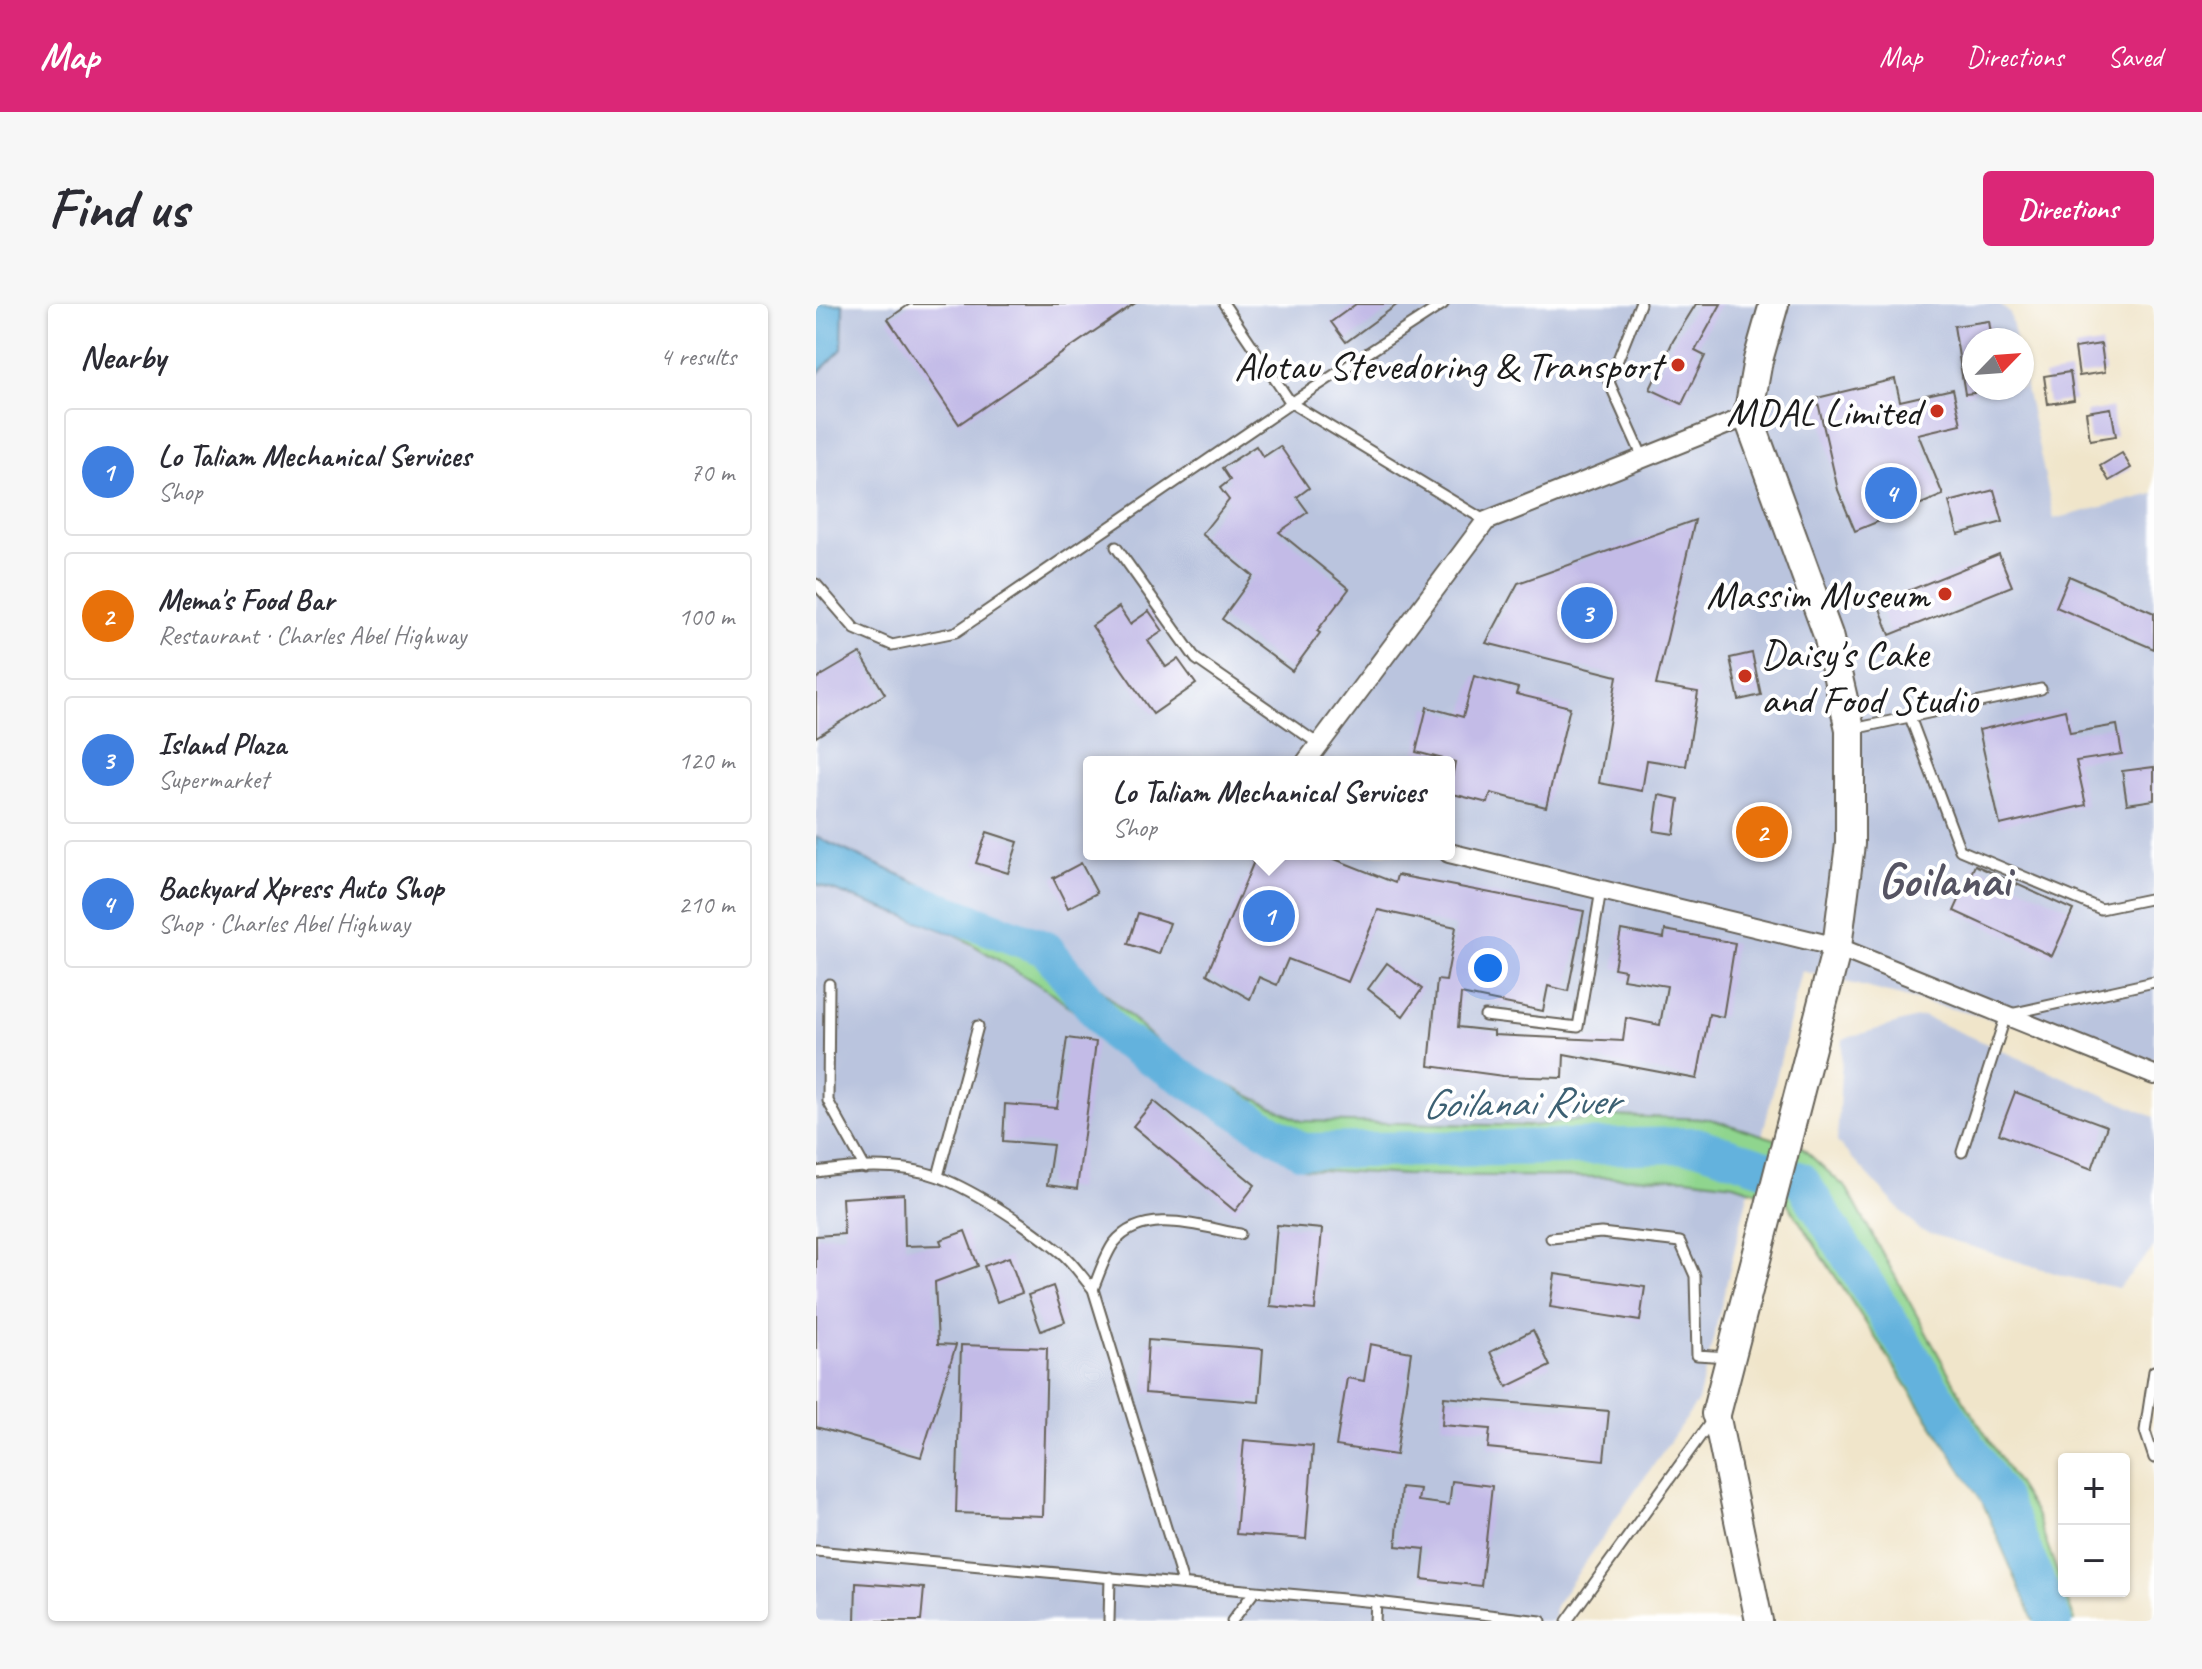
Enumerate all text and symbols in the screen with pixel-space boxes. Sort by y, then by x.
text: Map [40,33,99,80]
text: Map [1879,39,1922,74]
text: Directions [1966,39,2064,74]
text: Saved [2108,39,2162,74]
button: Directions [1983,171,2154,246]
text: Find us [48,173,188,244]
north arrow [1962,328,2034,400]
text: Nearby [80,335,166,378]
text: 4 results [660,340,736,373]
place label: Alotau Stevedoring & Transport [1234,341,1668,391]
marker: Alotau Stevedoring & Transport [1669,356,1687,374]
place label: MDAL Limited [1726,387,1926,437]
marker: MDAL Limited [1928,402,1946,420]
text: Lo Taliam Mechanical Services [158,437,471,475]
text: 1 [102,456,114,489]
text: 70 m [690,456,734,489]
pin: 4 [1865,463,1917,523]
text: Shop [158,475,202,508]
place label: Massim Museum [1706,570,1932,620]
text: Mema's Food Bar [158,581,334,619]
pin: 3 [1561,583,1613,643]
marker: Massim Museum [1936,585,1954,603]
text: 2 [102,600,114,633]
text: 100 m [678,600,734,633]
text: Restaurant · Charles Abel Highway [158,619,466,652]
place label: Daisy's Cake and Food Studio [1761,629,1980,725]
marker: Daisy's Cake and Food Studio [1736,667,1754,685]
text: Island Plaza [158,725,286,763]
text: 3 [102,744,114,777]
text: 120 m [678,744,734,777]
popup [1083,756,1455,860]
text: Supermarket [158,763,269,796]
text: Lo Taliam Mechanical Services [1113,773,1425,811]
pin: 2 [1736,802,1788,862]
text: Shop [1113,811,1157,844]
district label: Goilanai [1878,850,2016,910]
text: Backyard Xpress Auto Shop [158,869,443,907]
pin: 1 [1243,886,1295,946]
text: 4 [102,888,114,921]
text: 210 m [678,888,734,921]
text: Shop · Charles Abel Highway [158,907,410,940]
your location [1468,948,1508,988]
water label: Goilanai River [1422,1074,1626,1131]
map controls [2058,1453,2130,1597]
button: + [2058,1453,2130,1525]
button: − [2058,1525,2130,1597]

